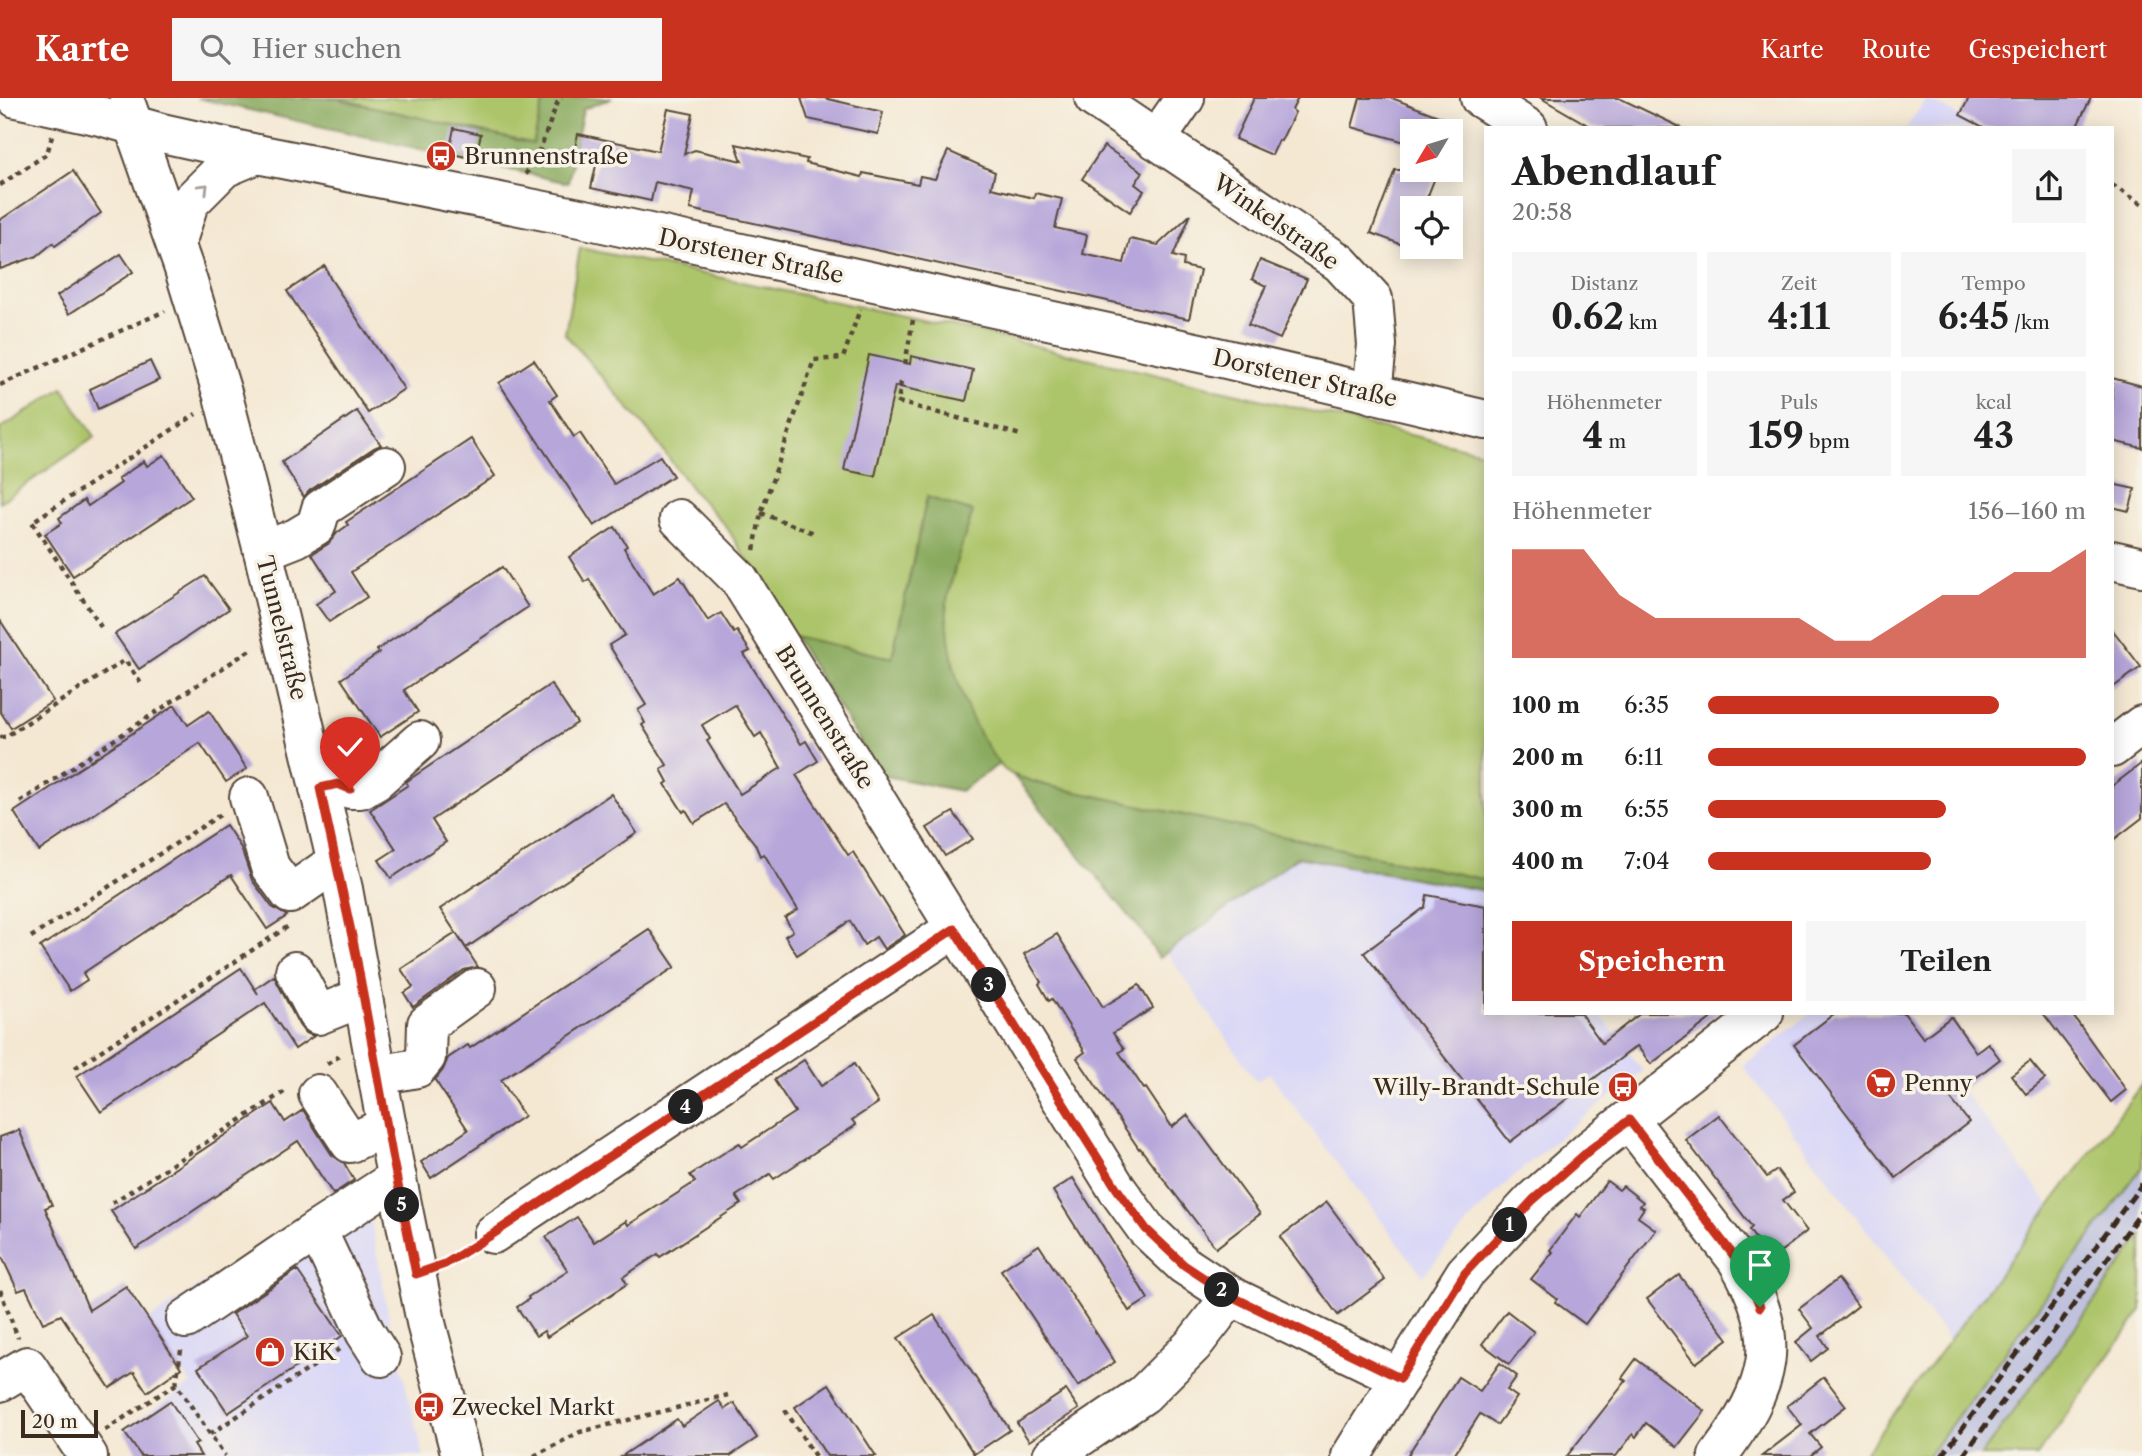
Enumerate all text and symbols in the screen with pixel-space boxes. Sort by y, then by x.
search box [172,18,662,81]
text: Karte [35,29,130,70]
icon: search [196,30,234,68]
text: Hier suchen [252,33,402,65]
text: Karte [1760,35,1824,64]
text: Route [1862,35,1931,64]
text: Gespeichert [1969,35,2107,64]
north arrow [1400,119,1463,182]
map controls [1400,119,1463,259]
bus stop icon: Brunnenstraße [424,139,458,173]
place label: Brunnenstraße [464,142,629,170]
text: Abendlauf [1512,148,1717,195]
button: share [2012,149,2086,223]
street label: Winkelstraße [1207,168,1344,276]
one-way arrow [195,184,208,197]
button: locate [1400,196,1463,259]
text: 20:58 [1512,198,1572,226]
street label: Dorstener Straße [656,223,846,289]
text: Distanz [1570,272,1638,295]
text: Zeit [1781,272,1817,295]
text: Tempo [1962,272,2026,295]
text: 0.62 [1551,295,1624,338]
text: 4:11 [1768,295,1830,338]
text: 6:45 [1938,295,2009,338]
text: km [1624,311,1658,334]
text: /km [2009,311,2050,334]
street label: Dorstener Straße [1210,343,1400,413]
text: Höhenmeter [1547,391,1662,414]
text: Puls [1780,391,1818,414]
text: kcal [1976,391,2012,414]
text: 4 [1583,414,1603,457]
text: 159 [1748,414,1804,457]
text: 43 [1973,414,2014,457]
text: m [1603,430,1626,453]
text: bpm [1804,430,1850,453]
text: Höhenmeter [1512,497,1652,525]
text: 156–160 m [1968,497,2086,525]
street label: Tunnelstraße [251,553,313,703]
street label: Brunnenstraße [770,640,880,794]
text: 100 m [1512,691,1580,719]
text: 6:35 [1624,691,1669,719]
pin [320,717,380,789]
icon: check [331,728,369,766]
text: 200 m [1512,743,1584,771]
text: 6:11 [1624,743,1663,771]
text: 300 m [1512,795,1583,823]
text: 6:55 [1624,795,1669,823]
text: 400 m [1512,847,1584,875]
text: 7:04 [1624,847,1670,875]
button: Speichern [1512,921,1792,1001]
button: Teilen [1806,921,2086,1001]
pin: 3 [972,968,1006,1002]
text: 3 [983,973,994,996]
supermarket icon: Penny [1864,1066,1898,1100]
place label: Penny [1904,1069,1973,1097]
bus stop icon: Willy-Brandt-Schule [1606,1070,1640,1104]
place label: Willy-Brandt-Schule [1372,1073,1600,1101]
pin: 4 [668,1090,704,1124]
text: 4 [680,1095,691,1118]
pin: 5 [384,1188,420,1222]
text: 5 [396,1193,407,1216]
pin: 1 [1492,1208,1528,1242]
text: 1 [1505,1213,1514,1236]
pin [1730,1235,1790,1307]
icon: arrive [1741,1246,1779,1284]
pin: 2 [1204,1272,1240,1308]
text: 2 [1216,1278,1227,1301]
shop icon: KiK [253,1335,287,1369]
place label: KiK [293,1338,337,1366]
bus stop icon: Zweckel Markt [412,1390,446,1424]
place label: Zweckel Markt [452,1393,615,1421]
scale bar [21,1407,98,1439]
text: 20 m [32,1410,78,1433]

